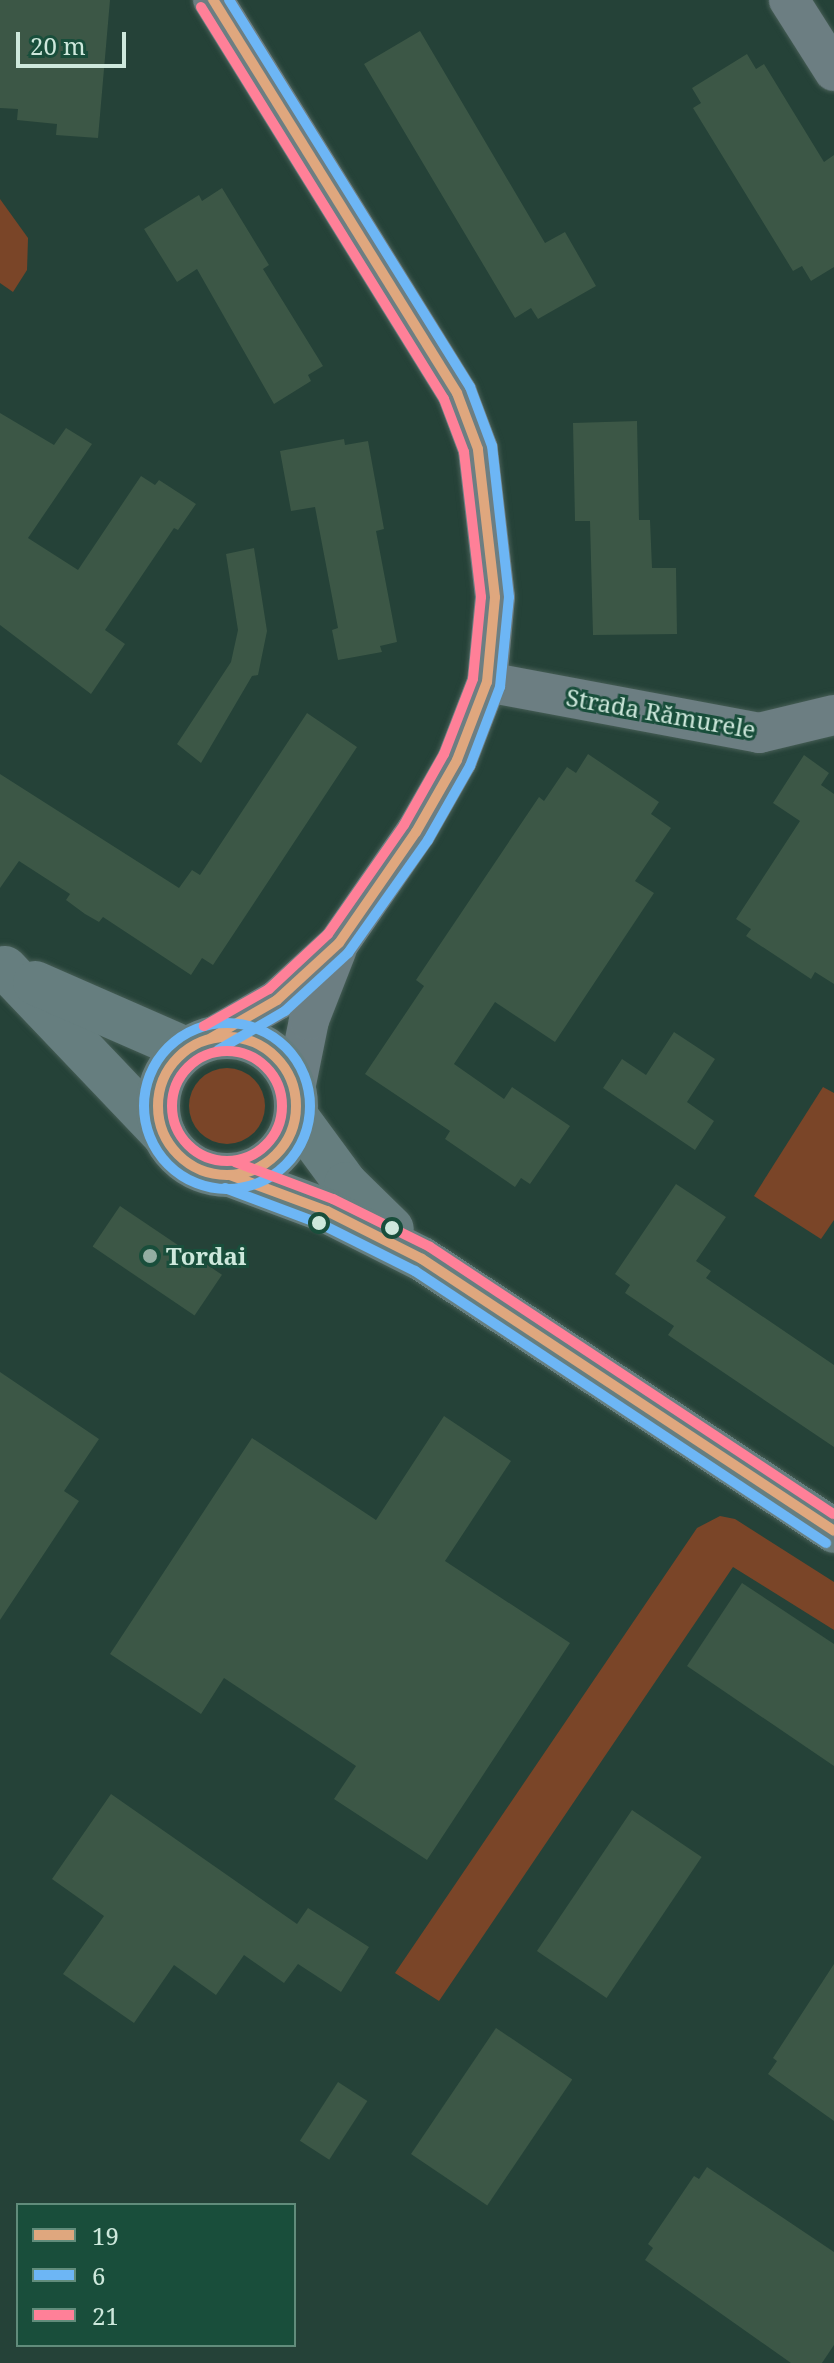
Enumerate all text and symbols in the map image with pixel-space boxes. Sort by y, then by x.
scale bar [20,16,130,66]
text: 20 m [30,29,86,62]
street label: Strada Rămurele [564,682,758,744]
unlabelled marker [311,1215,327,1231]
unlabelled marker [384,1220,400,1236]
place label: Tordai [166,1242,246,1270]
marker: Tordai [141,1247,159,1265]
legend [16,2203,296,2347]
text: 19 [92,2219,119,2252]
text: 6 [92,2259,105,2292]
text: 21 [92,2299,119,2332]

